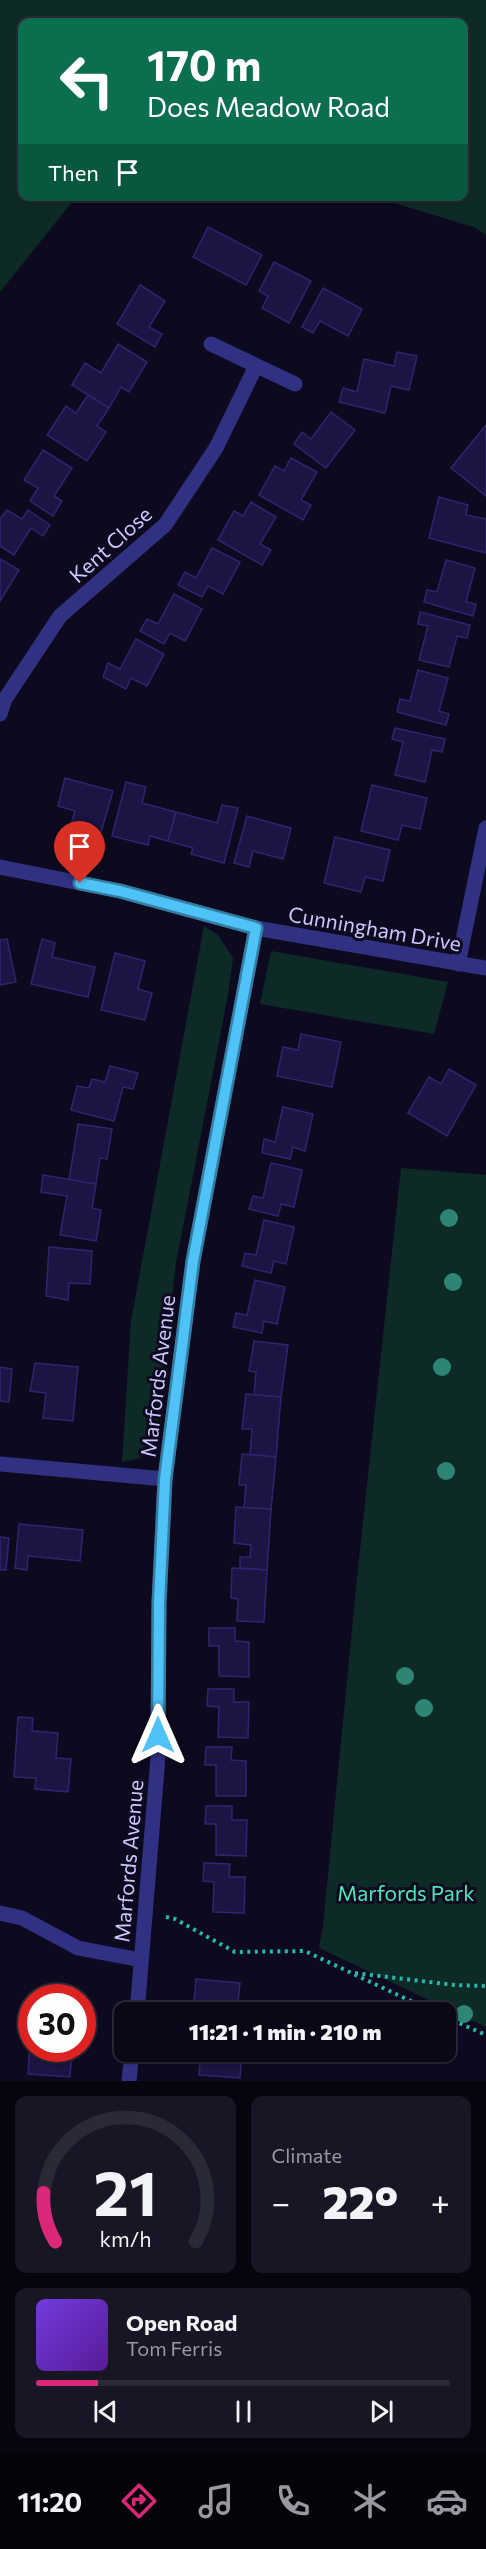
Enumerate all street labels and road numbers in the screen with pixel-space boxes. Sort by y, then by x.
street label: Kent Close [64,501,156,587]
street label: Cunningham Drive [287,900,463,956]
street label: Marfords Avenue [135,1293,179,1459]
street label: Marfords Avenue [108,1779,148,1943]

